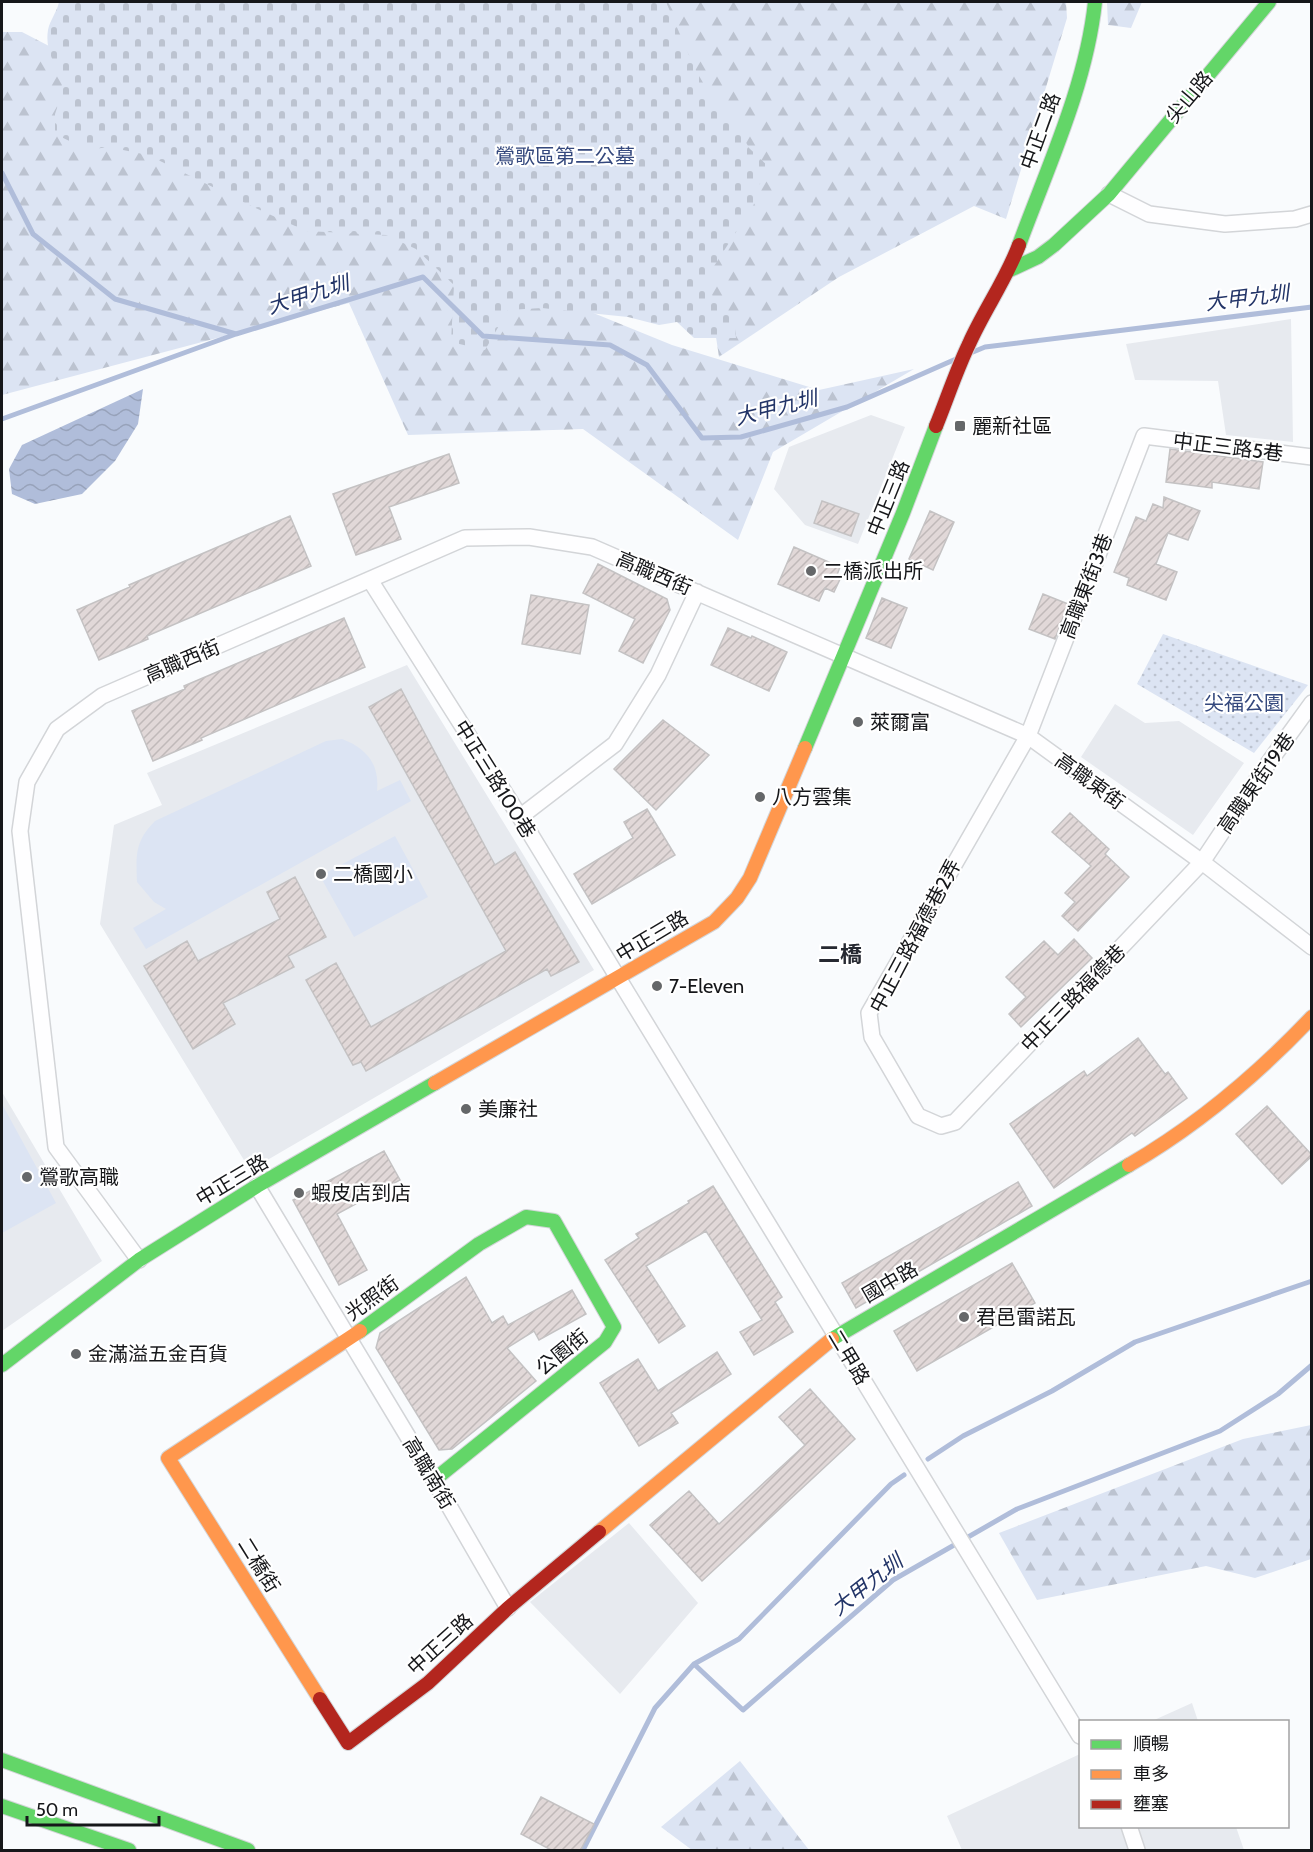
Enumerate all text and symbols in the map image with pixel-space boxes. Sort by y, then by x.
street label: 尖山路 [1161,66,1217,128]
street label: 中正二路 [1015,89,1065,173]
park label: 鶯歌區第二公墓 [495,144,635,168]
water label: 大甲九圳 [264,269,355,319]
water label: 大甲九圳 [1204,280,1293,315]
water label: 大甲九圳 [732,384,823,430]
place label: 麗新社區 [972,414,1052,438]
marker: 麗新社區 [953,419,967,433]
street label: 中正三路5巷 [1172,428,1284,466]
street label: 中正三路 [862,456,914,540]
street label: 高職東街3巷 [1055,530,1117,642]
street label: 高職西街 [612,546,696,600]
place label: 二橋派出所 [823,559,923,583]
marker: 二橋派出所 [804,564,818,578]
street label: 高職西街 [140,634,224,688]
park label: 尖福公園 [1204,691,1284,715]
place label: 萊爾富 [870,710,930,734]
marker: 萊爾富 [851,715,865,729]
street label: 中正三路100巷 [449,716,541,842]
street label: 高職東街19巷 [1212,728,1300,838]
street label: 高職東街 [1051,748,1129,814]
place label: 八方雲集 [772,785,852,809]
marker: 八方雲集 [753,790,767,804]
street label: 中正三路福德巷2弄 [864,855,966,1017]
place label: 二橋國小 [333,862,413,886]
marker: 二橋國小 [314,867,328,881]
street label: 中正三路 [612,905,692,967]
street label: 中正三路福德巷 [1016,939,1130,1057]
district label: 二橋 [818,941,862,968]
place label: 7-Eleven [669,974,744,998]
marker: 7-Eleven [650,979,664,993]
place label: 美廉社 [478,1097,538,1121]
marker: 美廉社 [459,1102,473,1116]
street label: 中正三路 [192,1149,272,1211]
place label: 鶯歌高職 [39,1165,119,1189]
marker: 鶯歌高職 [20,1170,34,1184]
place label: 蝦皮店到店 [311,1181,411,1205]
marker: 蝦皮店到店 [292,1186,306,1200]
street label: 國中路 [858,1257,922,1307]
street label: 光照街 [341,1271,403,1325]
place label: 君邑雷諾瓦 [976,1305,1076,1329]
marker: 君邑雷諾瓦 [957,1310,971,1324]
street label: 公園街 [531,1324,593,1380]
street label: 二甲路 [823,1325,875,1389]
place label: 金滿溢五金百貨 [88,1342,228,1366]
marker: 金滿溢五金百貨 [69,1347,83,1361]
street label: 高職南街 [398,1433,460,1513]
street label: 二橋街 [233,1533,285,1597]
water label: 大甲九圳 [826,1547,910,1620]
street label: 中正三路 [402,1608,478,1680]
legend [1079,1720,1289,1828]
text: 順暢 [1133,1733,1169,1755]
text: 車多 [1133,1763,1169,1785]
scale bar [27,1789,159,1827]
text: 壅塞 [1133,1793,1169,1815]
text: 50 m [36,1799,78,1821]

